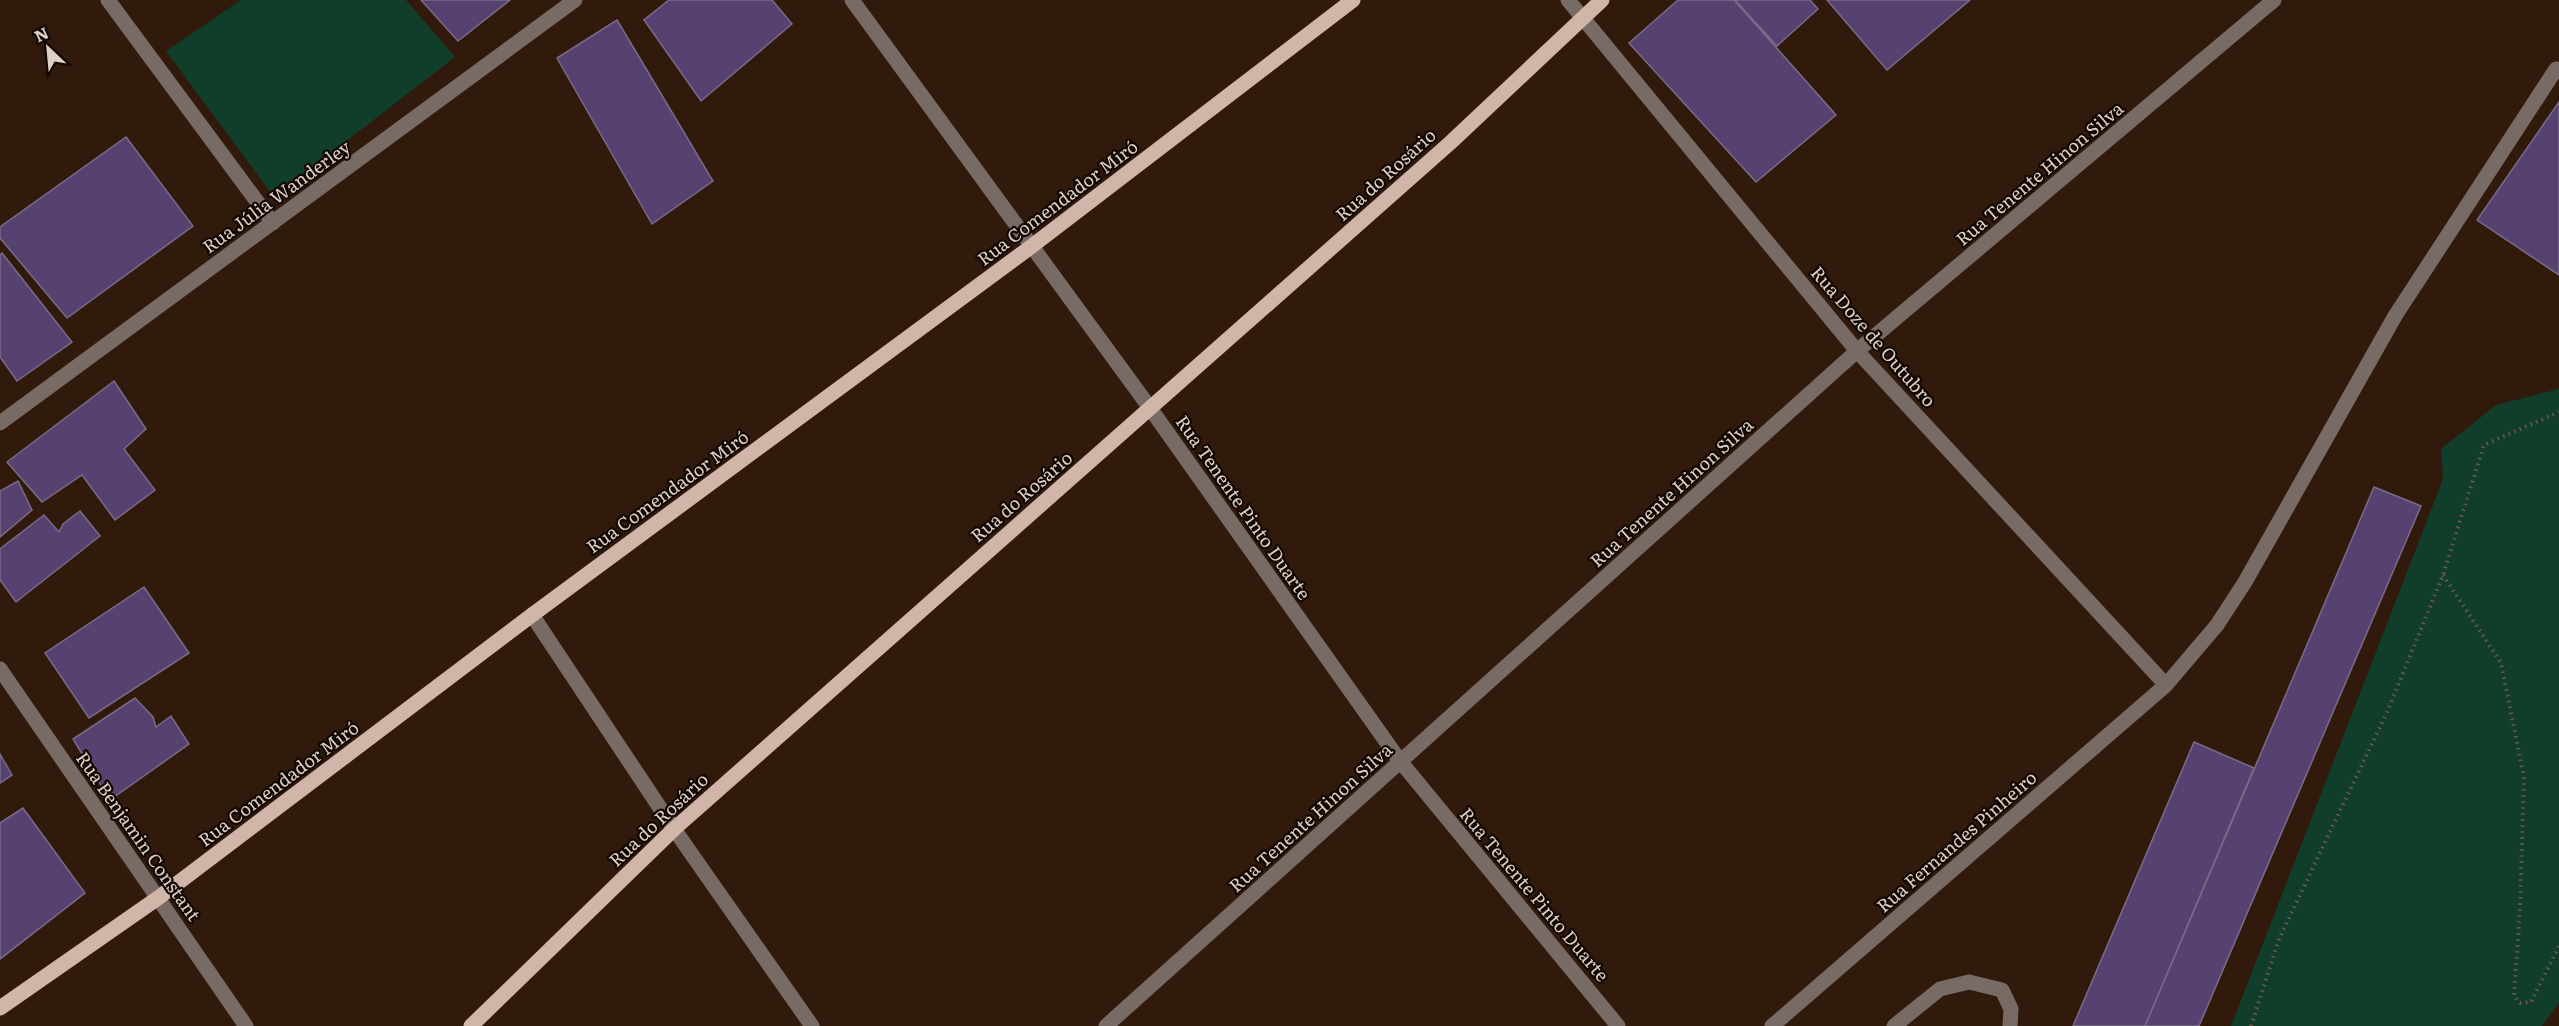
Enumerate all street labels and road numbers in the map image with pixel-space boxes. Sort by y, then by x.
street label: Rua Tenente Hinon Silva [1949,94,2129,251]
street label: Rua do Rosário [1329,121,1441,227]
street label: Rua Júlia Wanderley [196,133,356,259]
street label: Rua Comendador Miró [971,133,1143,271]
street label: Rua Doze de Outubro [1805,260,1943,412]
street label: Rua Tenente Pinto Duarte [1170,409,1318,605]
street label: Rua Tenente Hinon Silva [1583,411,1759,573]
street label: Rua Comendador Miró [580,423,754,559]
street label: Rua do Rosário [964,444,1078,548]
street label: Rua Comendador Miró [192,714,364,852]
street label: Rua Tenente Hinon Silva [1222,736,1398,898]
street label: Rua Benjamin Constant [70,746,208,927]
street label: Rua Fernandes Pinheiro [1870,764,2042,918]
street label: Rua do Rosário [602,766,714,872]
street label: Rua Tenente Pinto Duarte [1454,801,1616,987]

